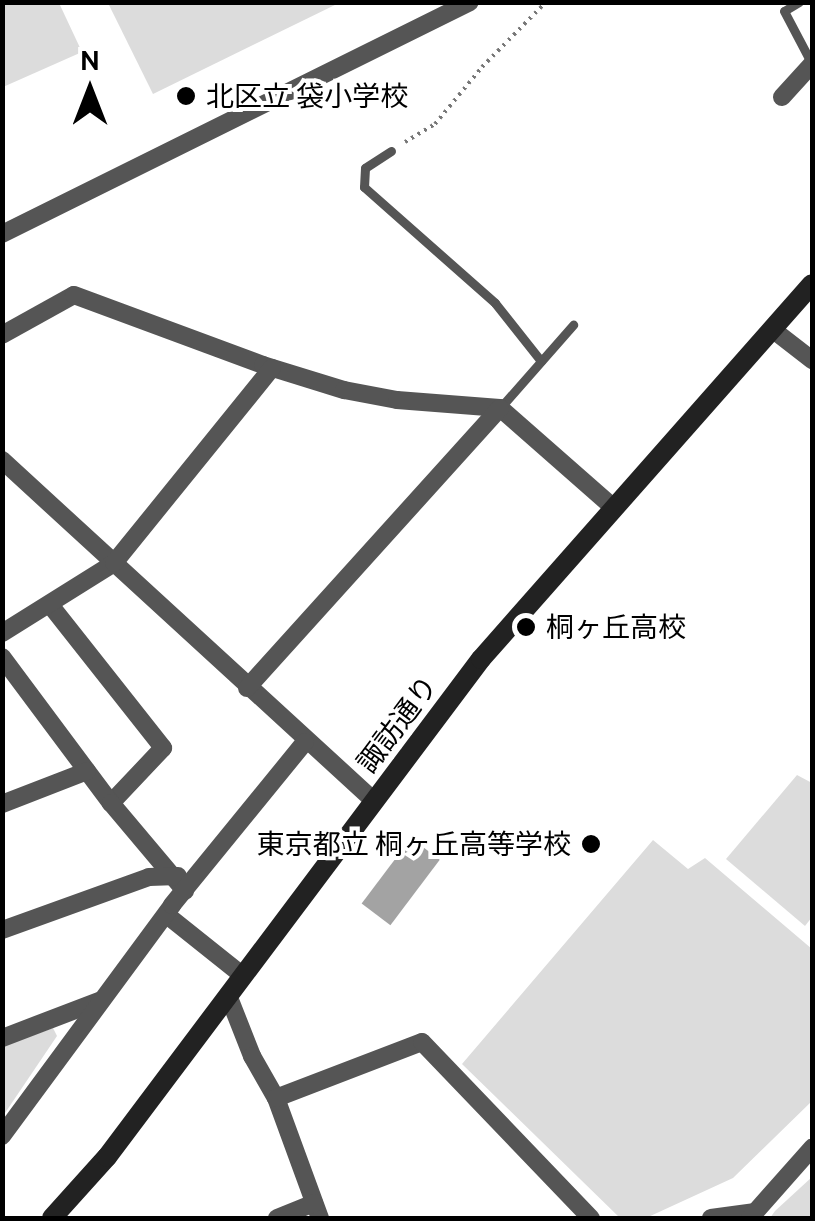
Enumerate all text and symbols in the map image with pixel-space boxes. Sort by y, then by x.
north arrow [40,40,140,140]
text: N [80,43,100,77]
place label: 北区立 袋小学校 [206,79,408,113]
marker: 北区立 袋小学校 [175,85,197,107]
place label: 桐ヶ丘高校 [546,610,686,644]
marker: 桐ヶ丘高校 [515,616,537,638]
street label: 諏訪通り [350,669,444,779]
place label: 東京都立 桐ヶ丘高等学校 [257,827,571,861]
marker: 東京都立 桐ヶ丘高等学校 [580,833,602,855]

